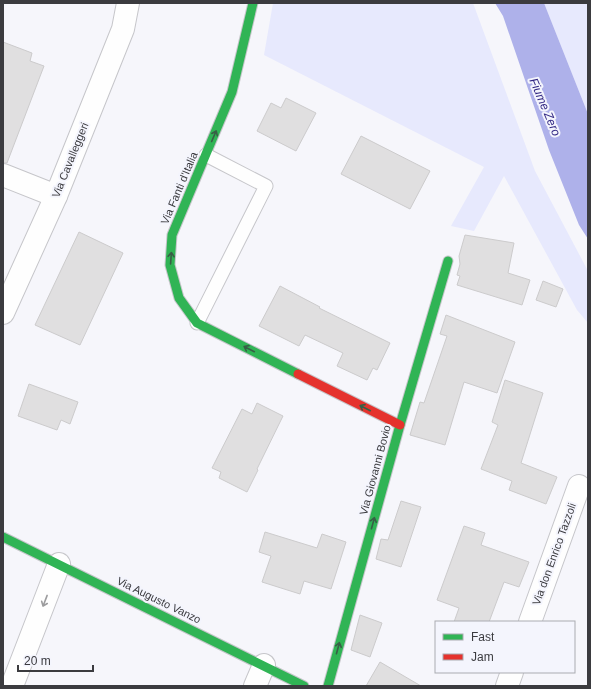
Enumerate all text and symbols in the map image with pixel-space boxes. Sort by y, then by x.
water label: Fiume Zero [527,76,564,138]
street label: Via Cavalleggeri [49,121,91,199]
one-way arrow [210,131,218,143]
street label: Via Fanti d'Italia [158,149,200,226]
one-way arrow [167,252,174,265]
one-way arrow [243,345,255,352]
one-way arrow [359,403,371,411]
street label: Via Giovanni Bovio [357,424,393,516]
street label: Via don Enrico Tazzoli [530,501,578,607]
one-way arrow [370,517,377,530]
street label: Via Augusto Vanzo [115,574,203,626]
one-way arrow [40,594,48,606]
legend [435,621,575,673]
text: Fast [471,630,495,644]
one-way arrow [335,642,342,655]
scale bar [18,647,93,673]
text: Jam [471,650,494,664]
text: 20 m [24,654,51,668]

